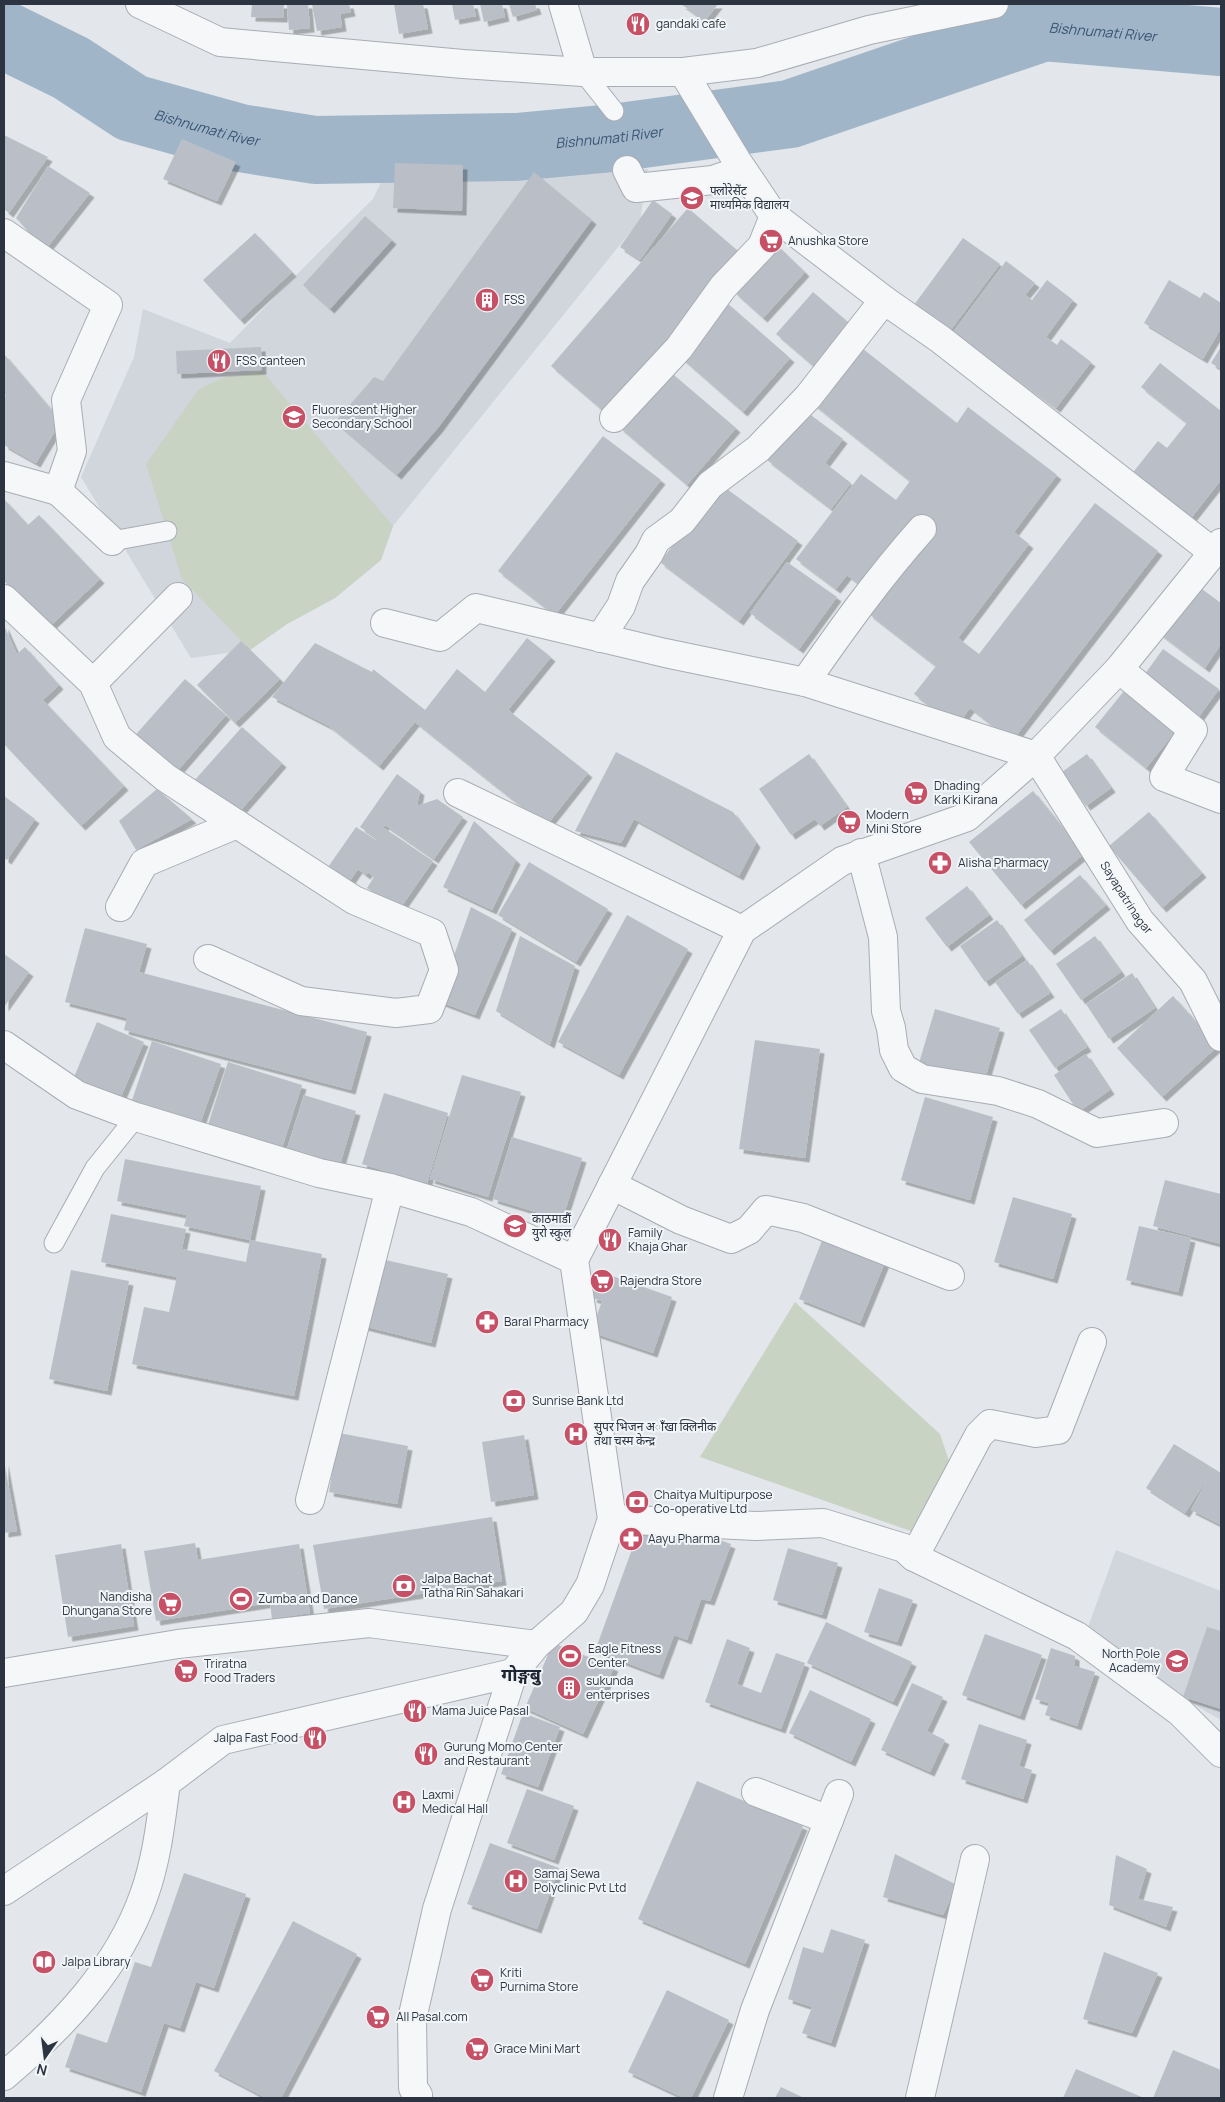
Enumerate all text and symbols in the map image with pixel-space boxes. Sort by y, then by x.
restaurant icon: gandaki cafe [625,11,651,37]
place label: gandaki cafe [656,15,726,32]
water label: Bishnumati River [1048,17,1159,46]
water label: Bishnumati River [152,105,262,150]
water label: Bishnumati River [554,121,665,152]
place label: फ्लोरेसेंट माध्यमिक विद्यालय [710,182,790,213]
school or university icon: फ्लोरेसेंट माध्यमिक विद्यालय [679,185,705,211]
supermarket icon: Anushka Store [758,228,784,254]
place label: Anushka Store [788,232,869,249]
building icon: FSS [474,287,500,313]
place label: FSS [504,291,525,308]
restaurant icon: FSS canteen [206,348,232,374]
place label: FSS canteen [236,352,305,369]
place label: Fluorescent Higher Secondary School [312,401,417,432]
school or university icon: Fluorescent Higher Secondary School [281,404,307,430]
place label: Dhading Karki Kirana [934,777,998,808]
supermarket icon: Dhading Karki Kirana [903,780,929,806]
place label: Modern Mini Store [866,806,922,837]
supermarket icon: Modern Mini Store [836,809,862,835]
pharmacy icon: Alisha Pharmacy [927,850,953,876]
place label: Alisha Pharmacy [958,854,1049,871]
street label: Sayapatrinagar [1096,858,1157,938]
place label: काठमाडौं युरो स्कुल [532,1210,572,1241]
school or university icon: काठमाडौं युरो स्कुल [502,1213,528,1239]
place label: Family Khaja Ghar [628,1224,688,1255]
restaurant icon: Family Khaja Ghar [597,1227,623,1253]
supermarket icon: Rajendra Store [589,1268,615,1294]
place label: Rajendra Store [620,1272,702,1289]
pharmacy icon: Baral Pharmacy [474,1309,500,1335]
place label: Baral Pharmacy [504,1313,590,1330]
bank icon: Sunrise Bank Ltd [501,1388,527,1414]
place label: Sunrise Bank Ltd [532,1392,624,1409]
place label: सुपर भिजन अाँखा क्लिनीक तथा चस्म केन्द्र [594,1418,717,1449]
hospital icon: सुपर भिजन अाँखा क्लिनीक तथा चस्म केन्द्र [563,1421,589,1447]
place label: Chaitya Multipurpose Co-operative Ltd [654,1486,773,1517]
bank icon: Chaitya Multipurpose Co-operative Ltd [624,1489,650,1515]
pharmacy icon: Aayu Pharma [618,1526,644,1552]
place label: Aayu Pharma [648,1530,720,1547]
place label: Jalpa Bachat Tatha Rin Sahakari [422,1570,524,1601]
bank icon: Jalpa Bachat Tatha Rin Sahakari [391,1573,417,1599]
sports icon: Zumba and Dance [228,1586,254,1612]
place label: Nandisha Dhungana Store [62,1588,152,1619]
place label: Zumba and Dance [258,1590,357,1607]
supermarket icon: Nandisha Dhungana Store [157,1591,183,1617]
place label: Eagle Fitness Center [588,1640,661,1671]
sports icon: Eagle Fitness Center [557,1643,583,1669]
place label: North Pole Academy [1102,1645,1161,1676]
school or university icon: North Pole Academy [1164,1648,1190,1674]
place label: Triratna Food Traders [204,1655,275,1686]
supermarket icon: Triratna Food Traders [173,1658,199,1684]
district label: गोङ्गबु [501,1662,542,1686]
place label: sukunda enterprises [586,1672,650,1703]
building icon: sukunda enterprises [556,1675,582,1701]
restaurant icon: Mama Juice Pasal [402,1698,428,1724]
place label: Mama Juice Pasal [432,1702,529,1719]
restaurant icon: Jalpa Fast Food [302,1725,328,1751]
place label: Jalpa Fast Food [214,1729,298,1746]
place label: Gurung Momo Center and Restaurant [444,1738,564,1769]
restaurant icon: Gurung Momo Center and Restaurant [413,1741,439,1767]
place label: Laxmi Medical Hall [422,1786,488,1817]
hospital icon: Laxmi Medical Hall [391,1789,417,1815]
place label: Samaj Sewa Polyclinic Pvt Ltd [534,1865,626,1896]
hospital icon: Samaj Sewa Polyclinic Pvt Ltd [503,1868,529,1894]
library icon: Jalpa Library [31,1949,57,1975]
place label: Jalpa Library [62,1953,131,1970]
place label: Kriti Purnima Store [500,1964,578,1995]
supermarket icon: Kriti Purnima Store [469,1967,495,1993]
supermarket icon: All Pasal.com [365,2004,391,2030]
place label: All Pasal.com [396,2008,468,2025]
north arrow [20,2032,70,2082]
supermarket icon: Grace Mini Mart [464,2036,490,2062]
place label: Grace Mini Mart [494,2040,580,2057]
text: N [35,2060,49,2081]

